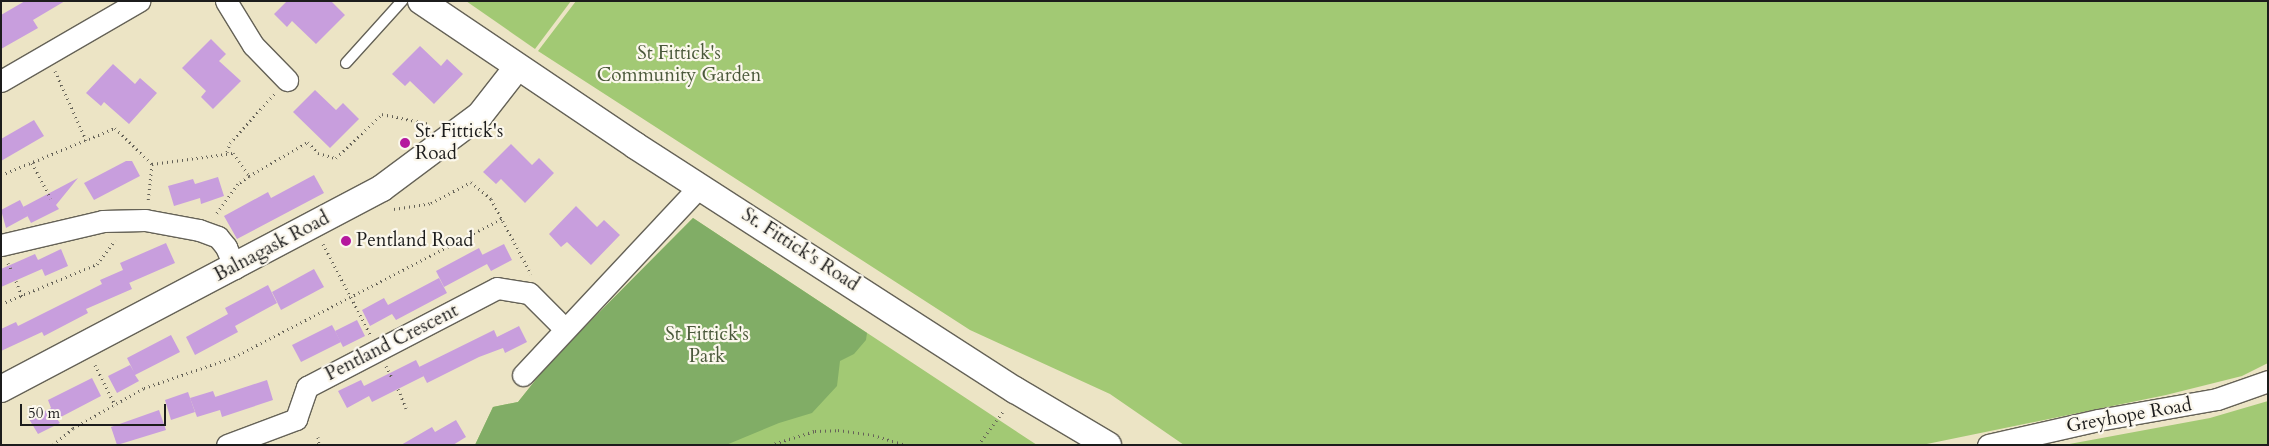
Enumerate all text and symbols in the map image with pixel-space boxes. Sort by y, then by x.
park label: St Fittick's Community Garden [597,43,761,87]
place label: St. Fittick's Road [415,121,503,165]
marker: St. Fittick's Road [399,137,411,149]
street label: St. Fittick's Road [737,204,863,296]
street label: Balnagask Road [210,207,334,287]
place label: Pentland Road [356,230,473,252]
marker: Pentland Road [340,235,352,247]
street label: Pentland Crescent [322,300,462,386]
park label: St Fittick's Park [665,324,749,368]
scale bar [22,394,169,426]
street label: Greyhope Road [2065,394,2193,438]
text: 50 m [28,403,60,423]

